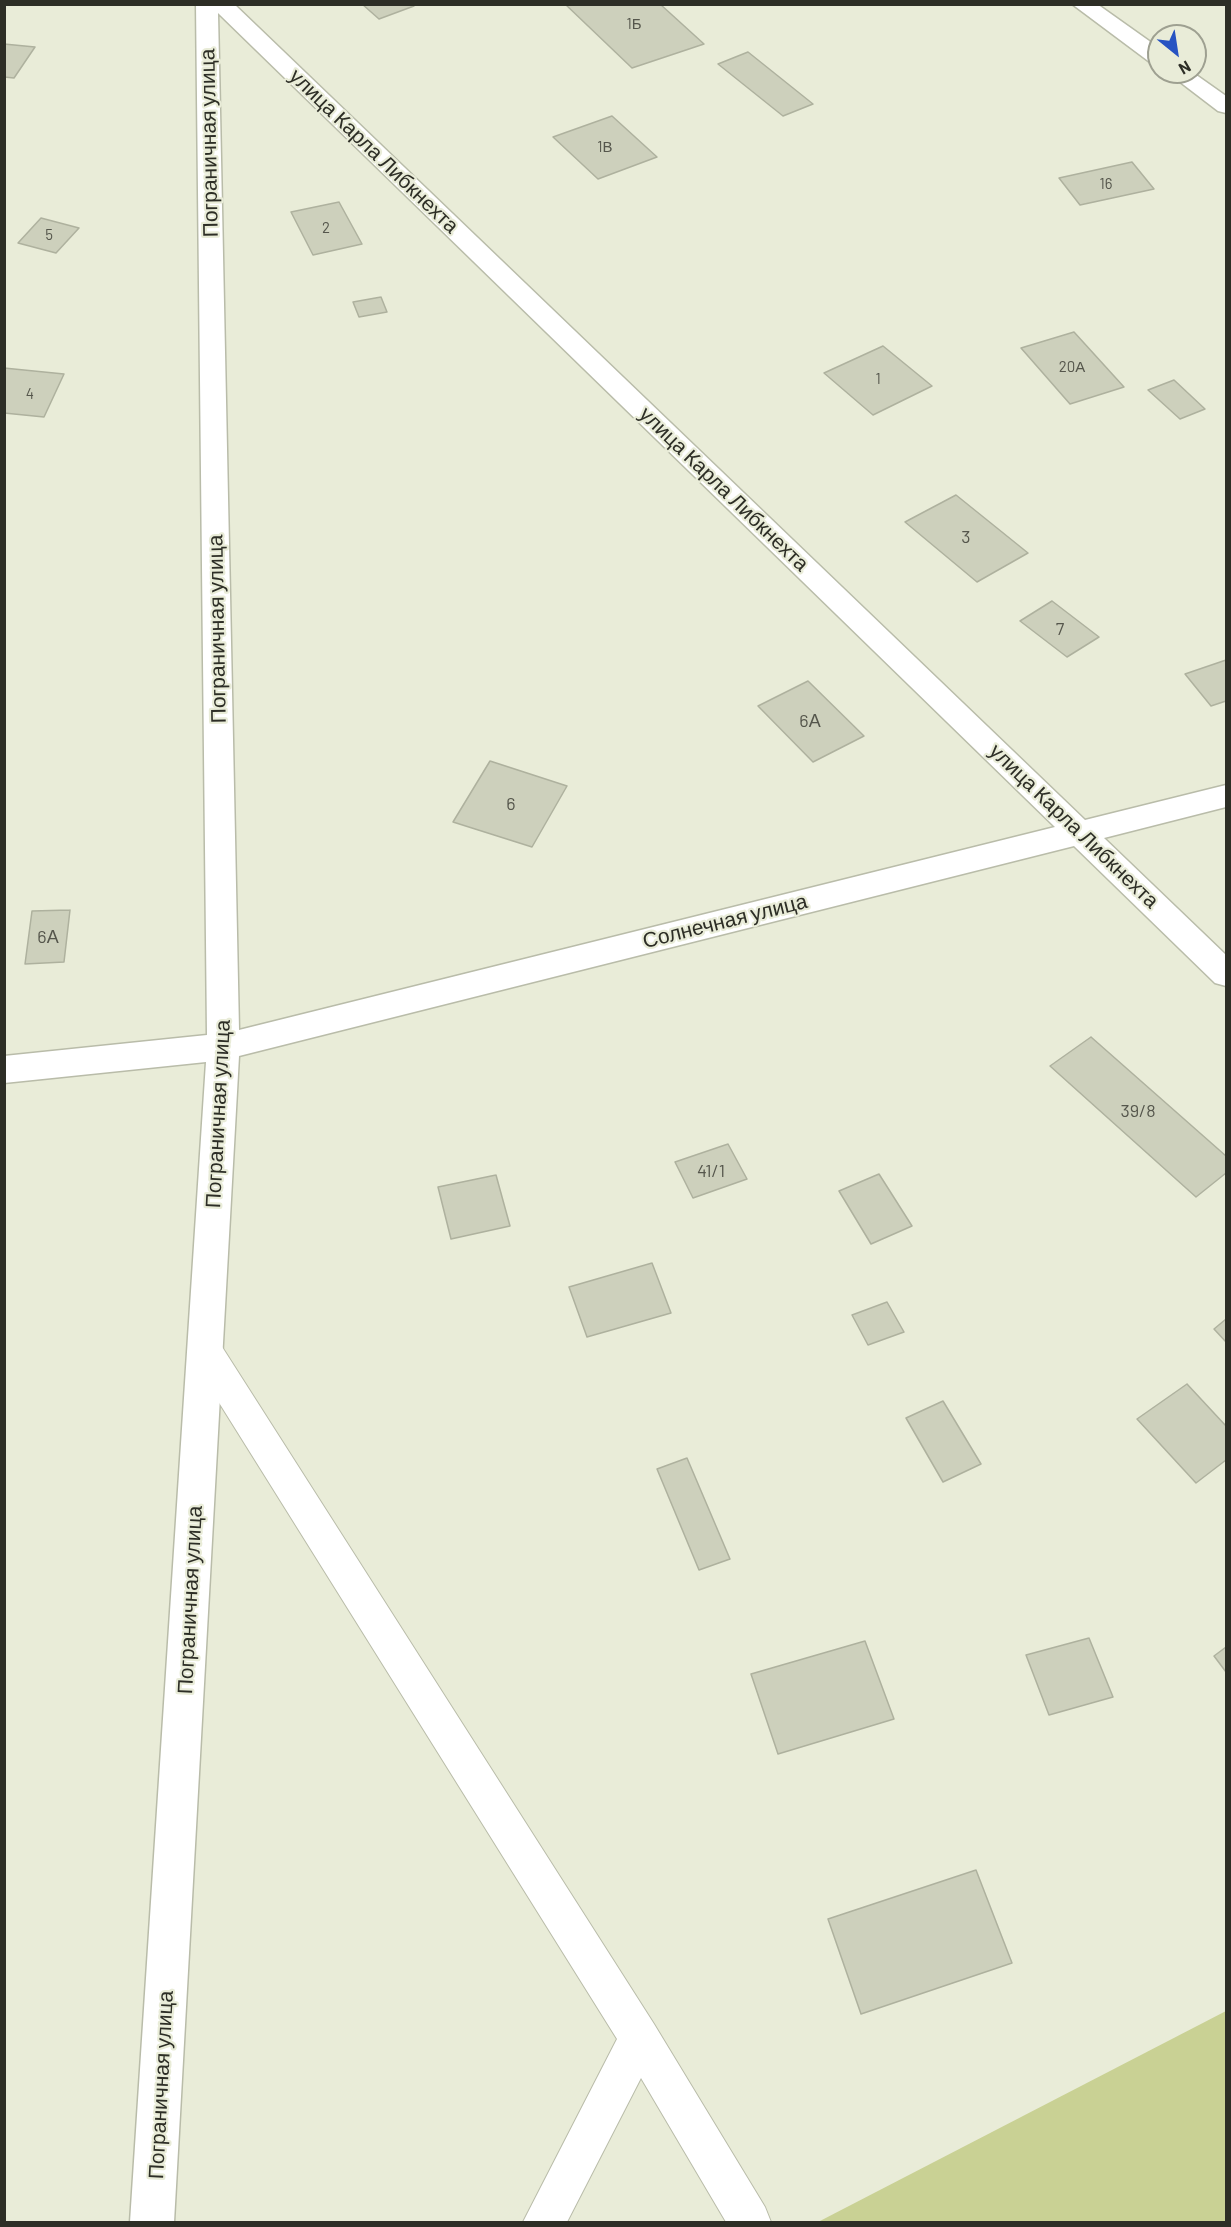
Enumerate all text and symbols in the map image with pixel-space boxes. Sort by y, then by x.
house number: 1Б [626,15,642,33]
north arrow [1147,24,1207,84]
street label: Пограничная улица [195,48,223,238]
text: N [1176,57,1195,79]
street label: улица Карла Либкнехта [284,64,464,238]
house number: 1В [597,138,613,156]
house number: 16 [1100,175,1112,193]
house number: 2 [322,219,330,237]
house number: 5 [45,226,53,244]
house number: 20А [1059,358,1085,376]
house number: 1 [875,370,881,388]
house number: 4 [26,385,34,403]
street label: улица Карла Либкнехта [634,402,814,576]
house number: 3 [961,526,971,548]
street label: Пограничная улица [203,534,231,724]
house number: 7 [1056,618,1064,640]
house number: 6А [799,710,821,732]
street label: улица Карла Либкнехта [984,739,1164,913]
house number: 6 [506,793,516,815]
street label: Солнечная улица [640,888,810,954]
house number: 6А [37,926,59,948]
street label: Пограничная улица [200,1019,236,1209]
house number: 39/8 [1120,1100,1156,1122]
house number: 41/1 [697,1160,725,1182]
street label: Пограничная улица [172,1505,208,1695]
street label: Пограничная улица [143,1990,179,2180]

